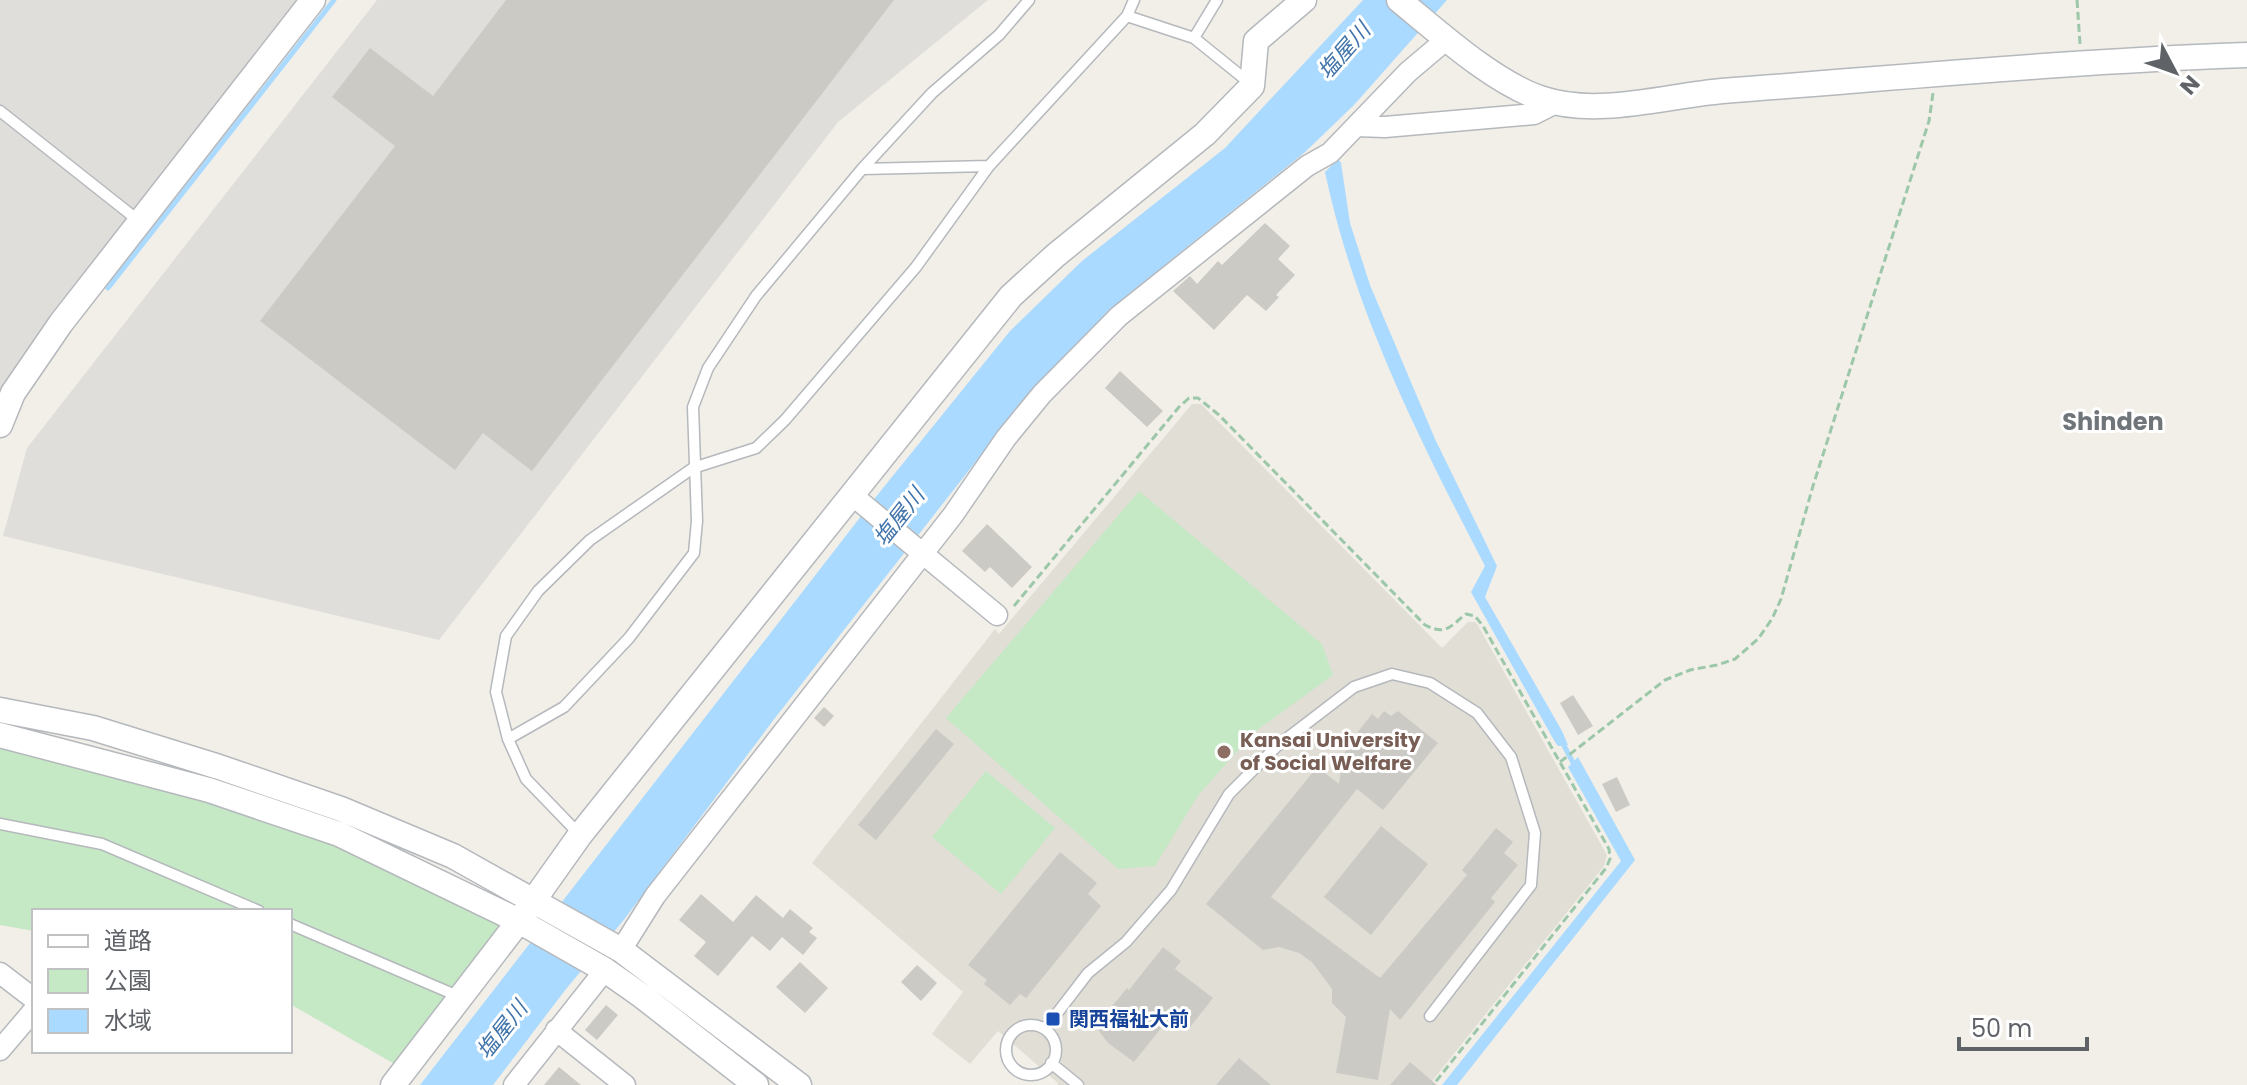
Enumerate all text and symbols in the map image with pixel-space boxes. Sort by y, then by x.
water label: 塩屋川 [1311,14,1379,86]
north arrow [2135,32,2215,112]
text: N [2173,68,2207,101]
district label: Shinden [2062,405,2164,438]
water label: 塩屋川 [866,480,933,553]
place label: Kansai University of Social Welfare [1240,726,1421,777]
marker: Kansai University of Social Welfare [1215,743,1233,761]
legend [32,909,292,1053]
text: 道路 [104,924,152,957]
text: 公園 [104,964,152,997]
water label: 塩屋川 [469,993,536,1066]
scale bar [1959,1001,2087,1051]
text: 水域 [104,1004,152,1037]
place label: 関西福祉大前 [1069,1005,1189,1033]
marker: 関西福祉大前 [1044,1010,1062,1028]
text: 50 m [1971,1012,2032,1045]

